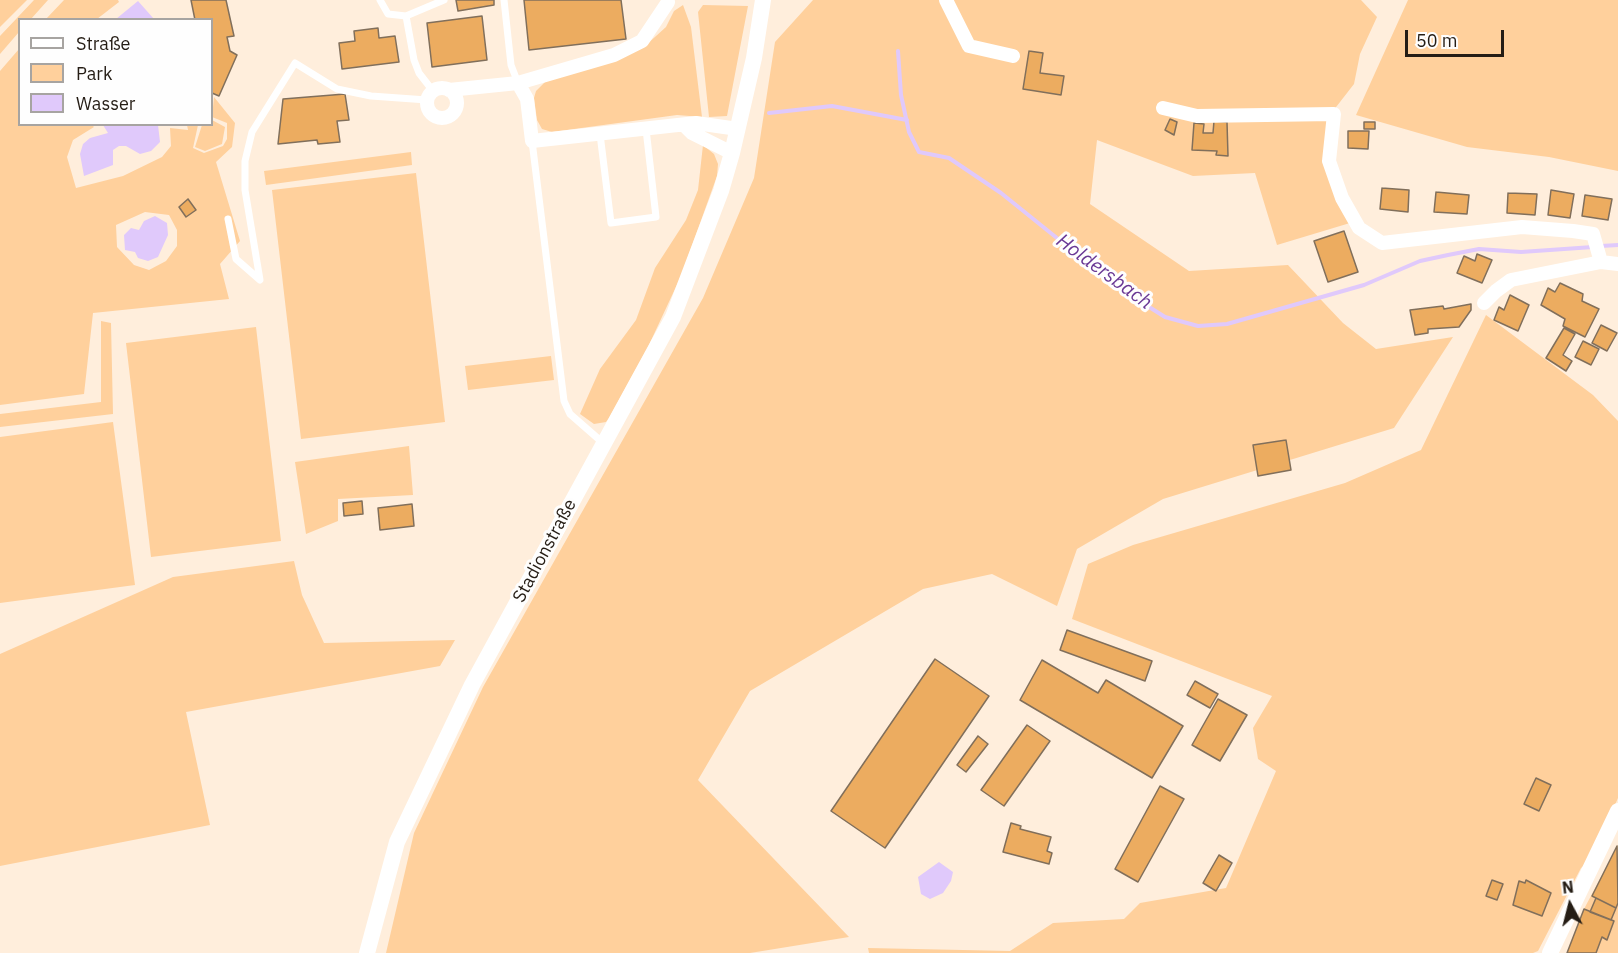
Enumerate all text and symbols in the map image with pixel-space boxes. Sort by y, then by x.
legend [18,18,213,126]
scale bar [1408,18,1507,56]
text: 50 m [1416,29,1458,52]
text: Straße [76,32,130,55]
text: Park [76,62,112,85]
text: Wasser [76,92,135,115]
water label: Holdersbach [1051,229,1157,315]
street label: Stadionstraße [509,496,581,606]
north arrow [1540,875,1600,935]
text: N [1561,877,1575,898]

